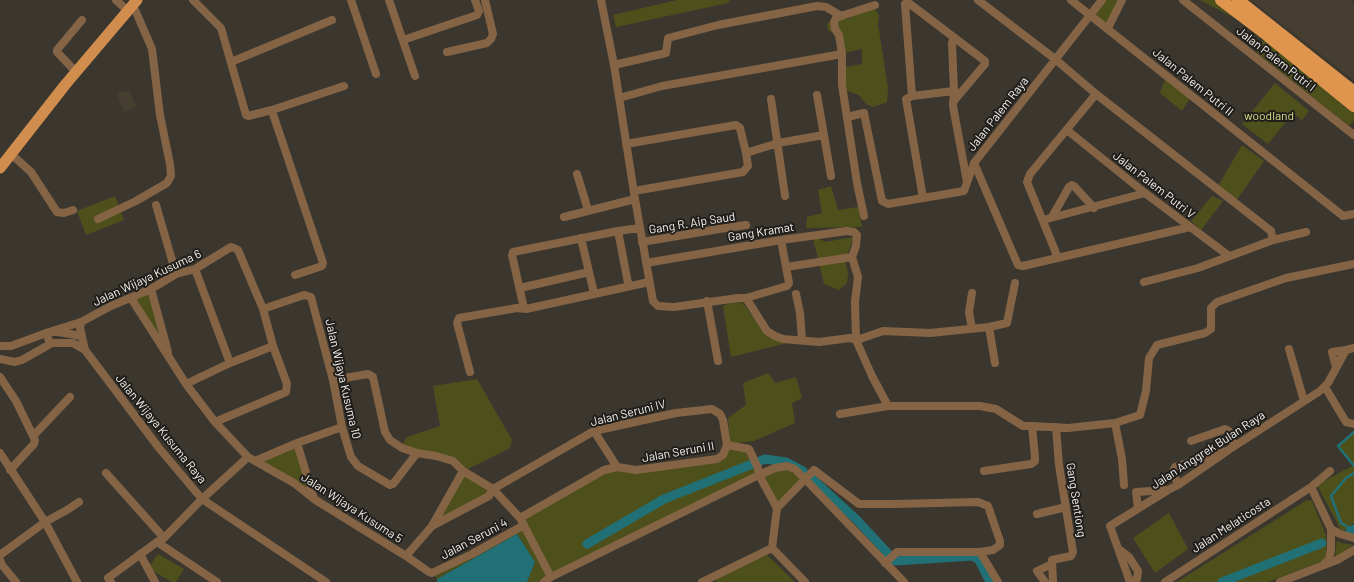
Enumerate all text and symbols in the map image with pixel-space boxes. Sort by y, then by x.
street label: Jalan Palem Putri I [1234,24,1318,94]
street label: Jalan Palem Putri II [1150,45,1236,119]
street label: Jalan Palem Raya [964,74,1032,154]
park label: woodland [1244,109,1294,123]
street label: Jalan Palem Putri V [1110,148,1198,222]
street label: Gang R. Aip Saud [648,209,736,237]
street label: Gang Kramat [727,220,795,244]
street label: Jalan Wijaya Kusuma 6 [91,247,203,309]
street label: Jalan Wijaya Kusuma 10 [322,318,364,440]
street label: Jalan Wijaya Kusuma Raya [112,371,210,487]
street label: Jalan Seruni IV [589,397,667,429]
street label: Jalan Anggrek Bulan Raya [1148,408,1268,492]
street label: Jalan Seruni II [641,439,715,465]
street label: Gang Sentiong [1063,462,1089,538]
street label: Jalan Wijaya Kusuma 5 [299,470,405,546]
street label: Jalan Melaticosta [1189,494,1273,556]
street label: Jalan Seruni 4 [438,515,510,563]

